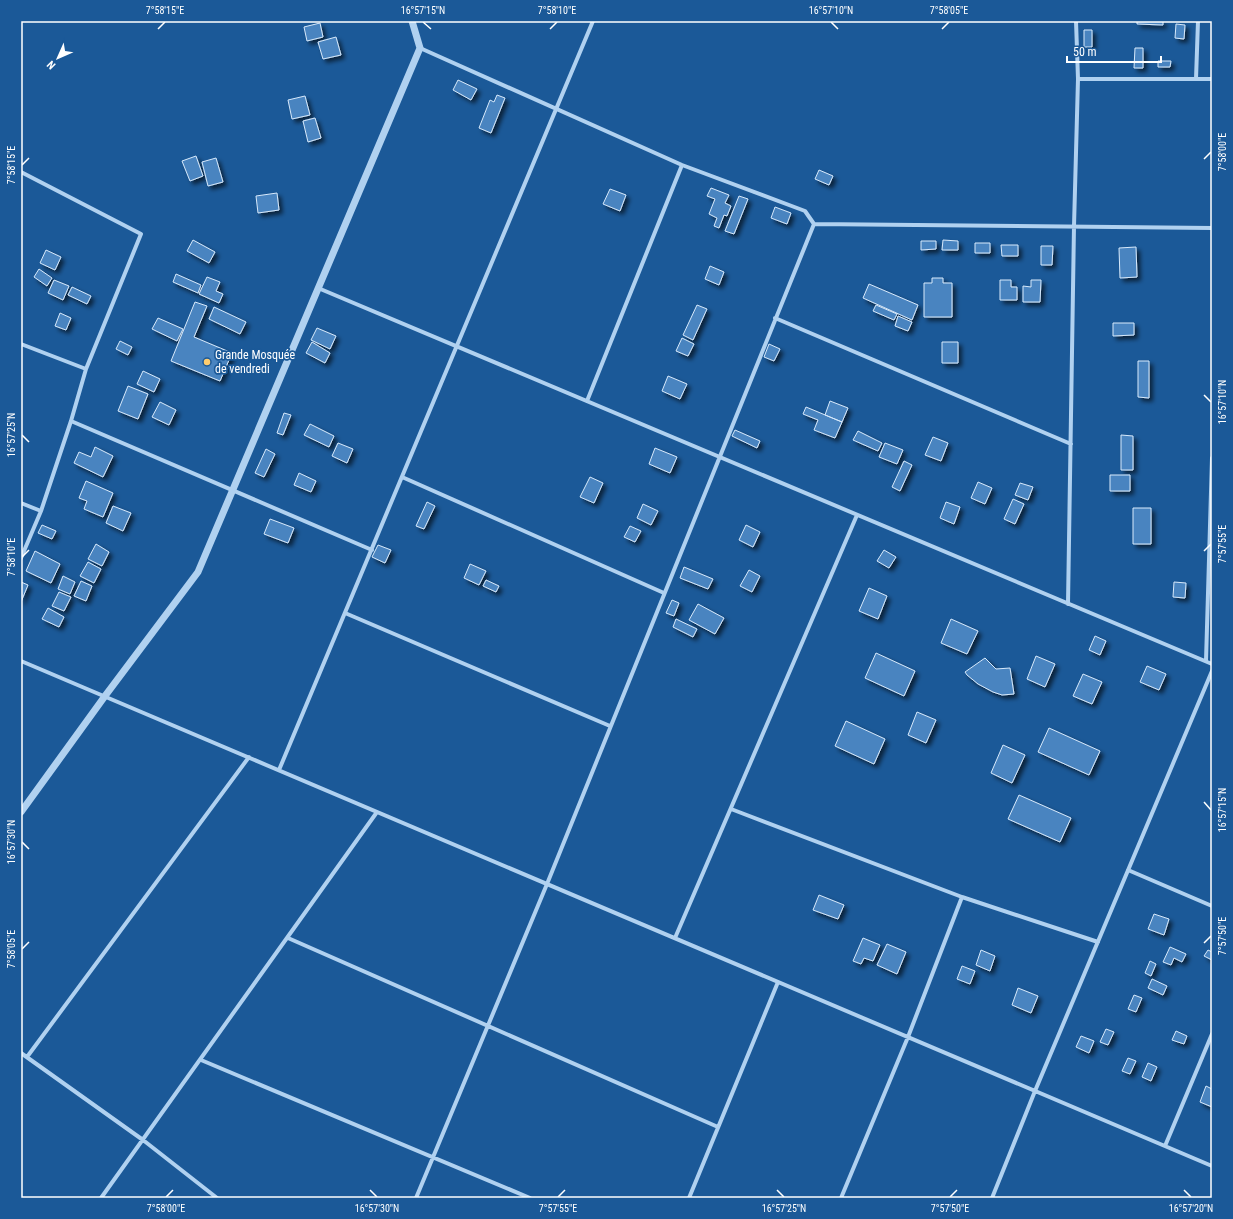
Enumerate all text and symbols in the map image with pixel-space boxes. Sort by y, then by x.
text: 7°58'15"E [146,5,184,16]
text: 16°57'15"N [401,5,445,16]
text: 7°58'10"E [538,5,576,16]
text: 16°57'10"N [809,5,853,16]
text: 7°58'05"E [930,5,968,16]
north arrow [38,38,78,78]
scale bar [1067,38,1161,64]
text: 50 m [1073,45,1097,59]
text: N [44,58,58,72]
text: 7°58'00"E [1217,133,1228,171]
text: 7°58'15"E [6,146,17,184]
place label: Grande Mosquée de vendredi [215,348,295,376]
marker: Grande Mosquée de vendredi [202,357,212,367]
text: 16°57'10"N [1217,380,1228,424]
text: 16°57'25"N [6,413,17,457]
text: 7°57'55"E [1217,525,1228,563]
text: 7°58'10"E [6,538,17,576]
text: 16°57'15"N [1217,788,1228,832]
text: 16°57'30"N [6,820,17,864]
text: 7°57'50"E [1217,917,1228,955]
text: 7°58'05"E [6,930,17,968]
text: 7°58'00"E [147,1203,185,1214]
text: 16°57'30"N [355,1203,399,1214]
text: 7°57'55"E [539,1203,577,1214]
text: 16°57'25"N [762,1203,806,1214]
text: 7°57'50"E [931,1203,969,1214]
text: 16°57'20"N [1169,1203,1213,1214]

